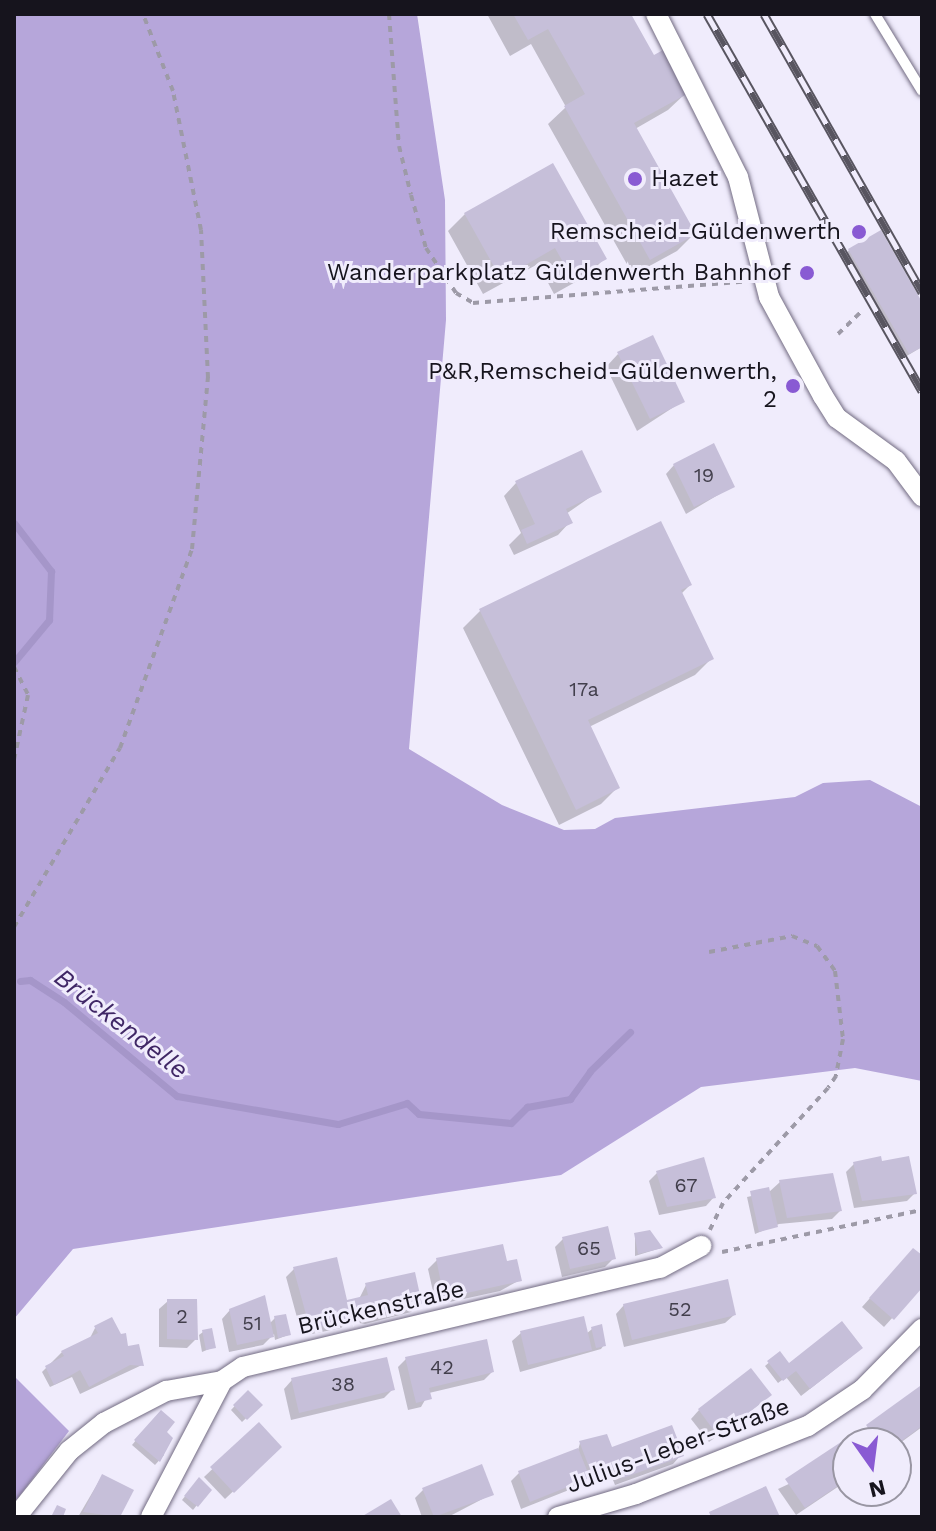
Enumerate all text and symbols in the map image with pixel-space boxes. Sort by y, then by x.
place label: Hazet [651,165,718,193]
marker: Hazet [626,170,644,188]
place label: Remscheid-Güldenwerth [550,218,841,246]
marker: Remscheid-Güldenwerth [848,221,870,243]
place label: Wanderparkplatz Güldenwerth Bahnhof [327,259,791,287]
marker: Wanderparkplatz Güldenwerth Bahnhof [798,264,816,282]
place label: P&R,Remscheid-Güldenwerth, 2 [428,358,777,414]
marker: P&R,Remscheid-Güldenwerth, 2 [784,377,802,395]
house number: 19 [694,463,714,487]
house number: 17a [569,677,599,701]
water label: Brückendelle [48,962,194,1086]
house number: 67 [674,1173,698,1197]
house number: 65 [577,1236,601,1260]
street label: Brückenstraße [295,1275,467,1341]
house number: 52 [668,1297,692,1321]
house number: 2 [176,1304,188,1328]
house number: 51 [242,1311,262,1335]
house number: 42 [430,1355,454,1379]
house number: 38 [331,1372,355,1396]
street label: Julius-Leber-Straße [563,1392,793,1500]
north arrow [832,1427,912,1507]
text: N [867,1475,888,1503]

